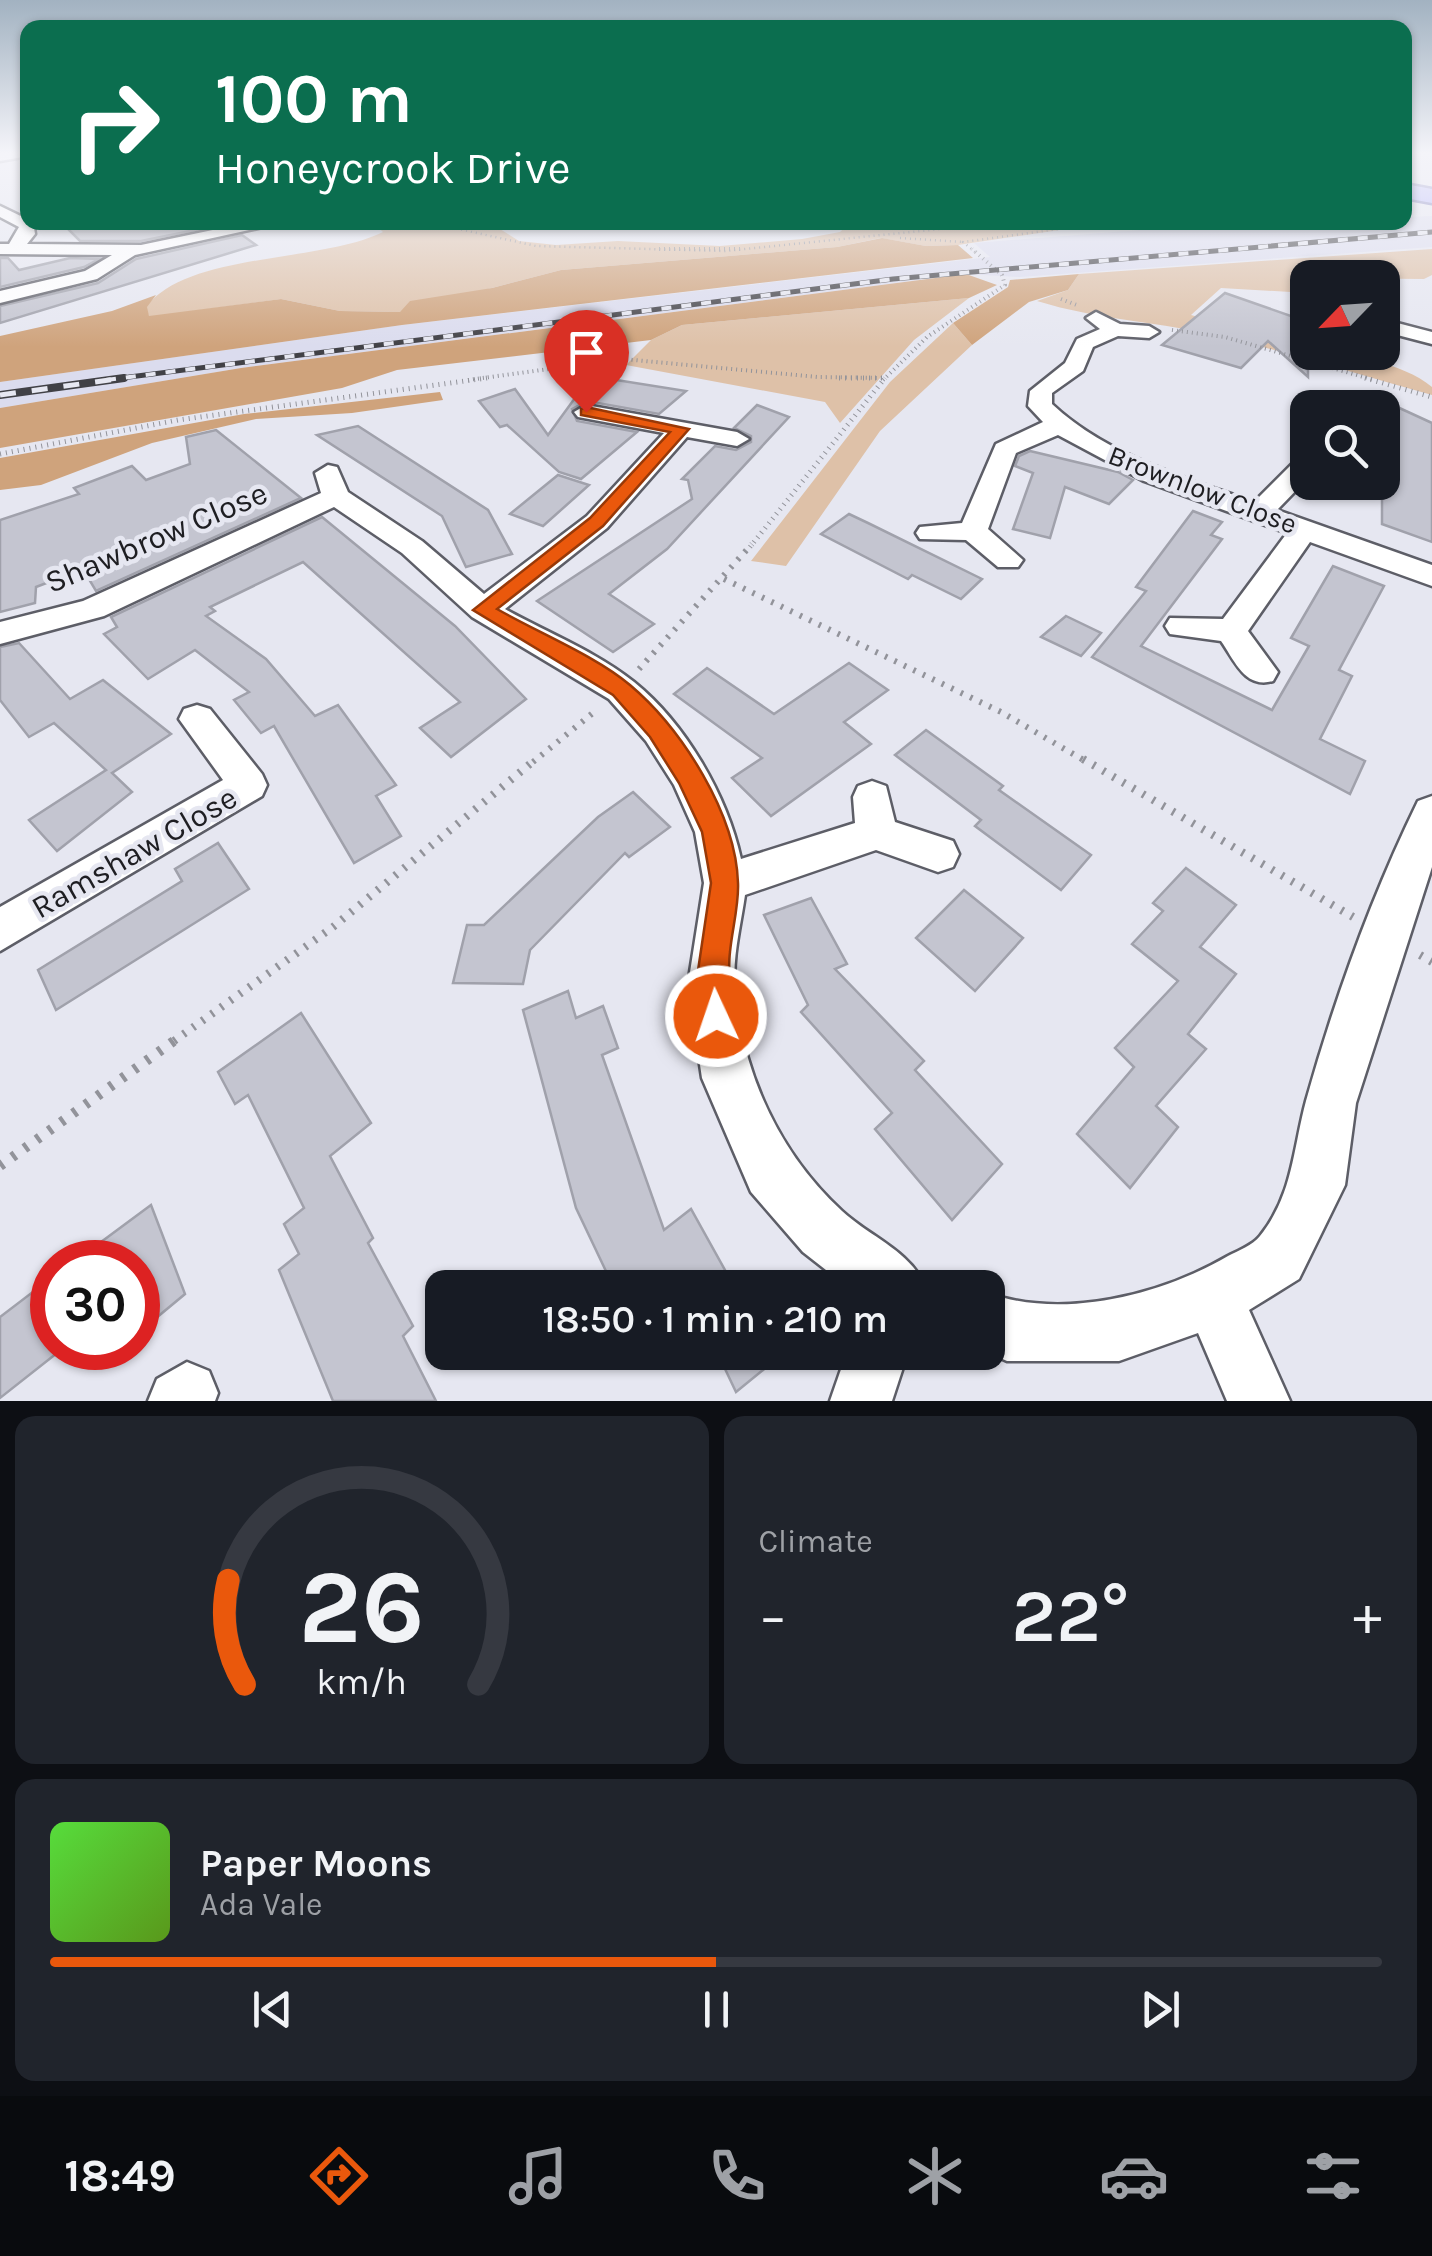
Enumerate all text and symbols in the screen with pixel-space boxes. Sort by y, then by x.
text: 100 m [215,58,413,140]
icon: right [50,60,180,190]
text: Honeycrook Drive [215,142,571,194]
north arrow [1290,260,1400,370]
map controls [1290,260,1400,500]
pin [544,310,629,413]
icon: arrive [559,325,614,380]
button: search [1290,390,1400,500]
street label: Brownlow Close [1104,438,1302,541]
street label: Shawbrow Close [40,474,273,601]
street label: Ramshaw Close [25,779,244,926]
position arrow [664,964,768,1068]
speed limit sign: 30 [30,1240,160,1370]
text: 18:50 · 1 min · 210 m [542,1297,888,1342]
text: Climate [759,1523,873,1560]
text: 26 [299,1547,425,1668]
text: 22° [1011,1572,1129,1660]
text: − [759,1584,787,1648]
text: + [1353,1584,1382,1648]
text: km/h [316,1661,407,1703]
text: Paper Moons [200,1841,432,1886]
text: Ada Vale [200,1886,323,1923]
icon: previous [245,1982,300,2037]
icon: pause [689,1982,744,2037]
icon: next [1133,1982,1188,2037]
icon: directions [304,2141,374,2211]
icon: music [503,2141,573,2211]
icon: phone [702,2141,772,2211]
icon: climate [900,2141,970,2211]
icon: car [1099,2141,1169,2211]
icon: filters [1298,2141,1368,2211]
text: 18:49 [64,2150,176,2202]

